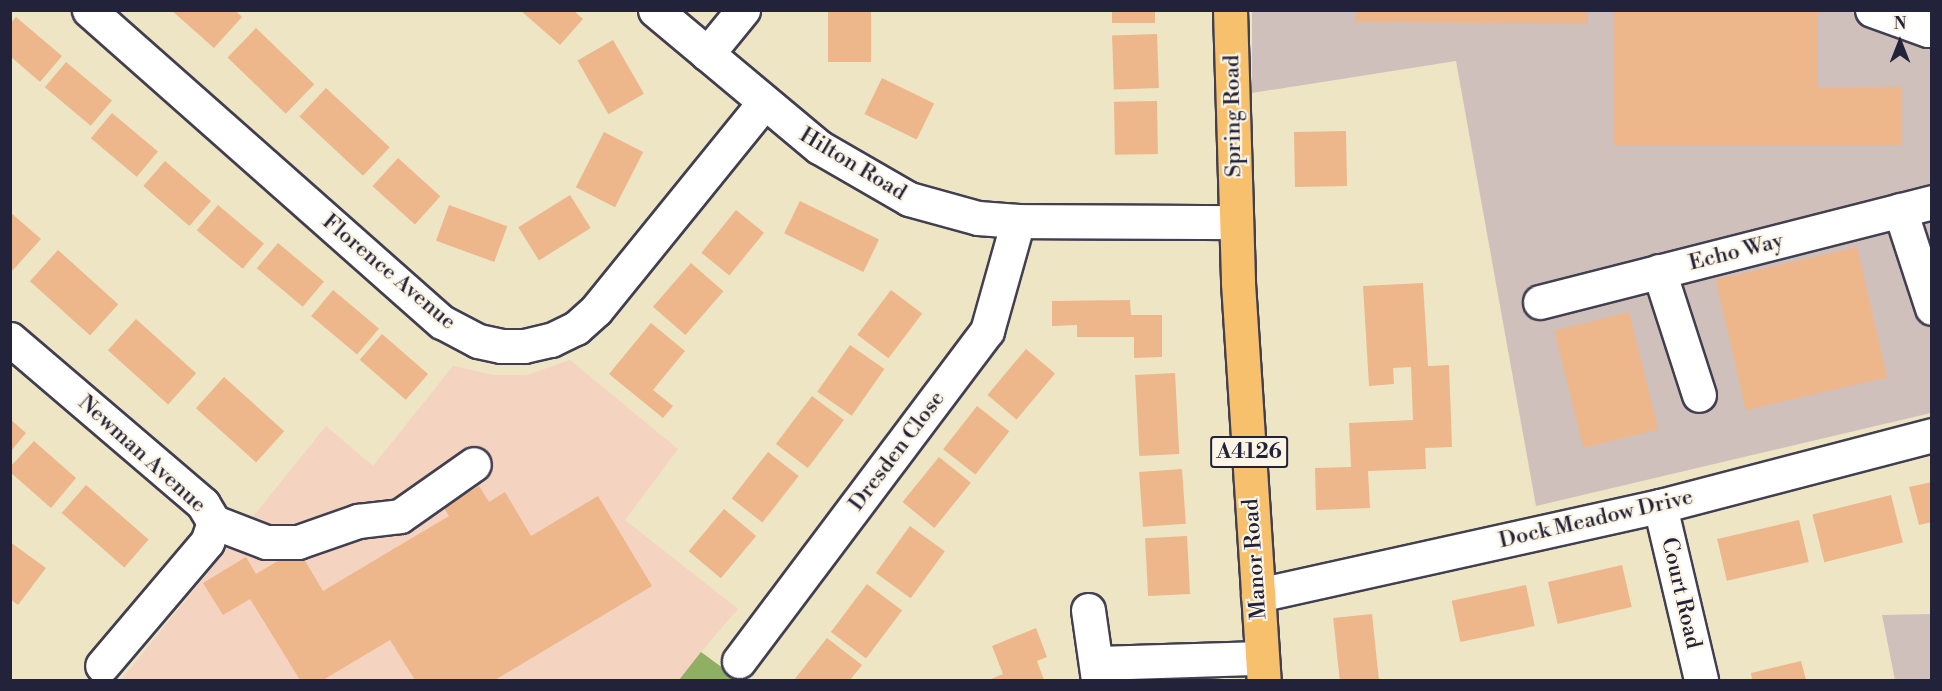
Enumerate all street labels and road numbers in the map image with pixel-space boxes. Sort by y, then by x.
street label: Spring Road [1219,54,1247,178]
street label: Hilton Road [795,122,911,206]
street label: Florence Avenue [317,208,461,336]
street label: Echo Way [1686,228,1786,276]
street label: Dresden Close [843,386,951,516]
street label: Newman Avenue [73,390,211,518]
road number: A4126 [1210,434,1288,470]
street label: Dock Meadow Drive [1496,484,1696,554]
street label: Manor Road [1238,498,1272,620]
street label: Court Road [1655,535,1707,651]

